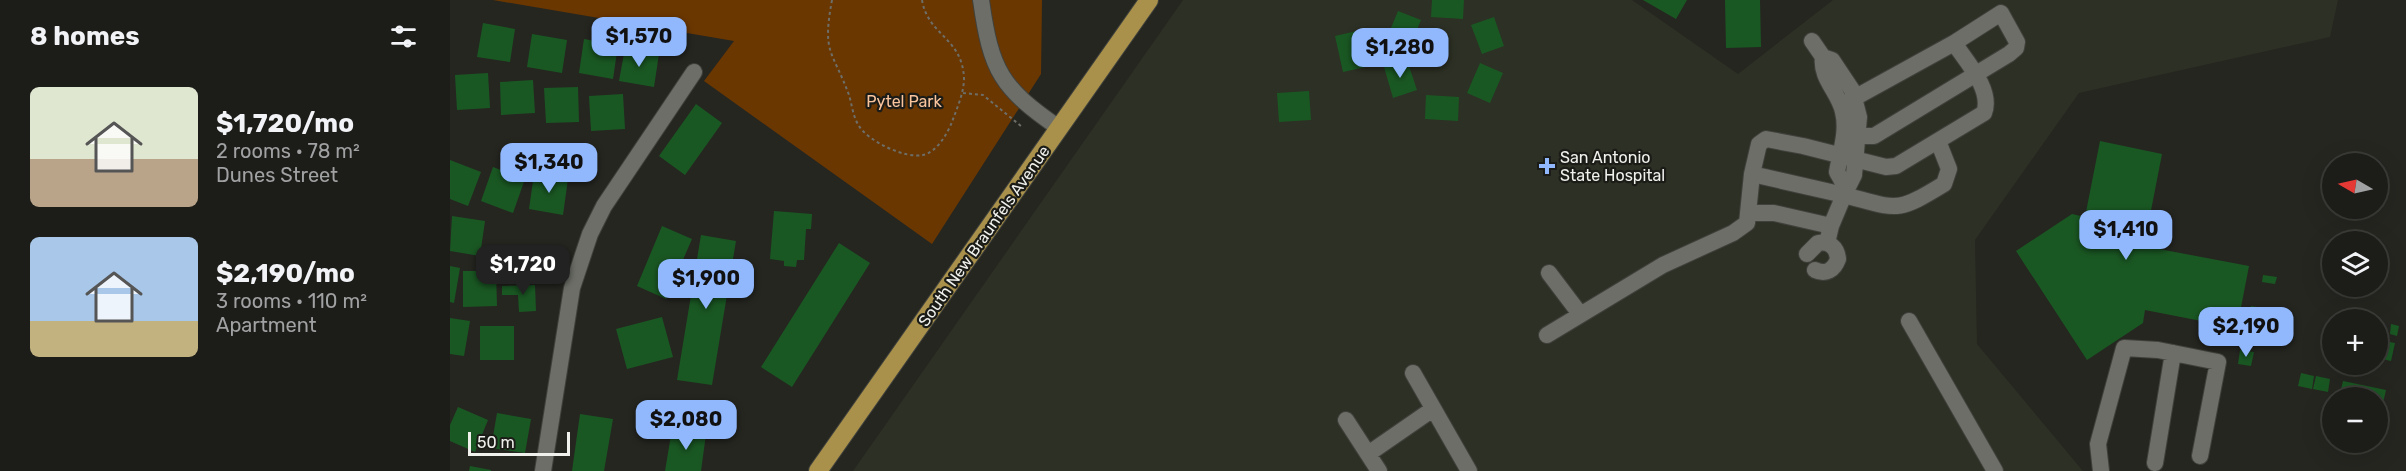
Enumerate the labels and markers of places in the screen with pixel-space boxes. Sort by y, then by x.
pin: $1,570 [590,17,688,68]
pin: $1,280 [1351,28,1449,79]
pin: $1,340 [500,143,598,194]
place label: San Antonio State Hospital [1560,148,1665,185]
marker: San Antonio State Hospital [1538,157,1556,175]
pin: $1,410 [2077,210,2175,261]
pin: $1,720 [474,245,572,296]
pin: $1,900 [657,259,755,310]
pin: $2,190 [2197,307,2295,358]
pin: $2,080 [637,400,735,451]

